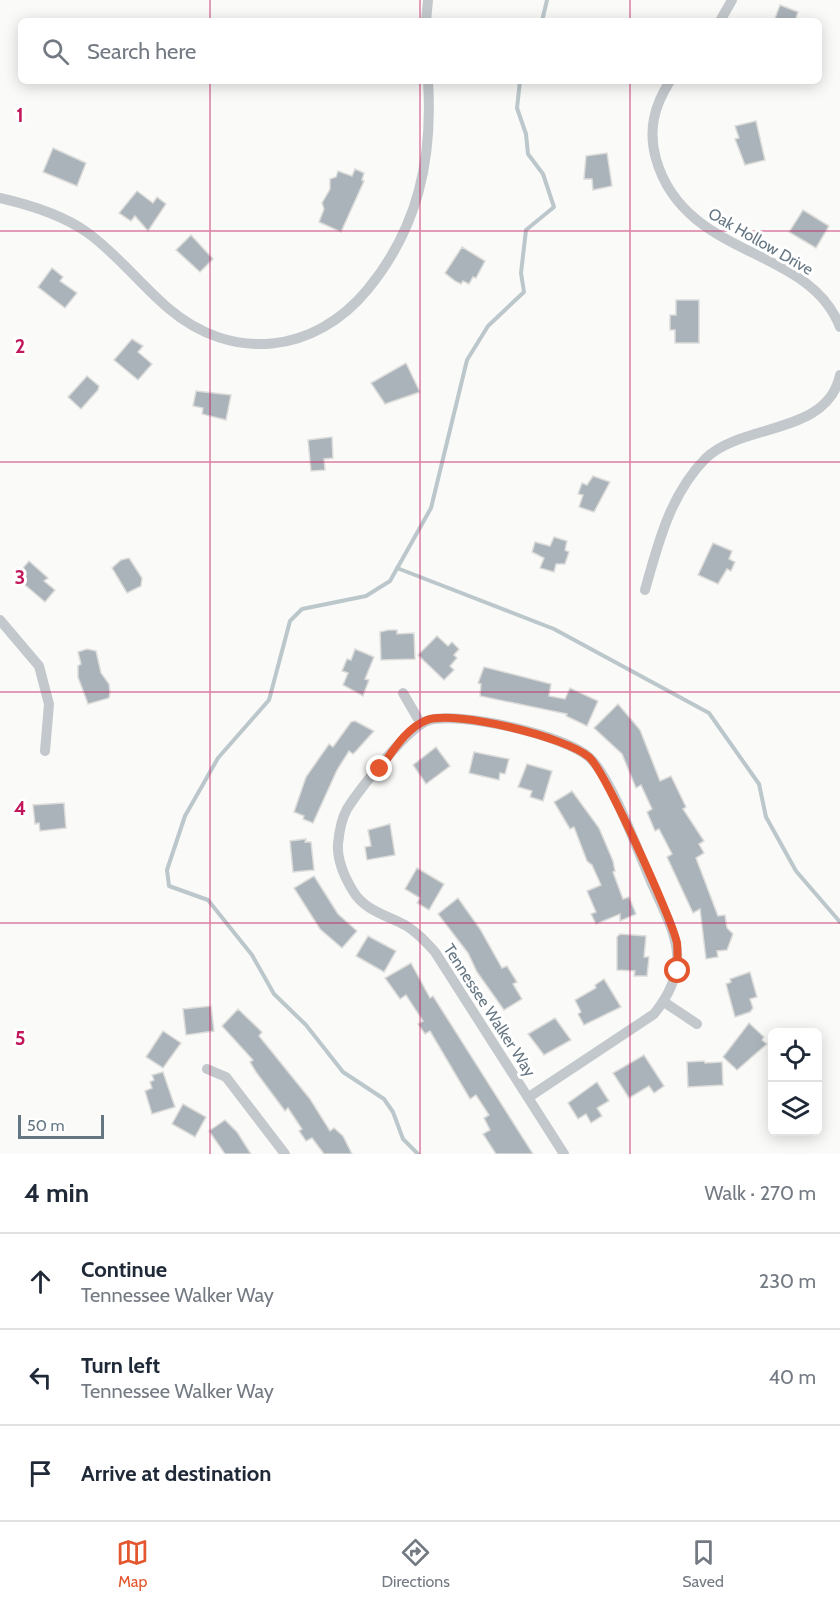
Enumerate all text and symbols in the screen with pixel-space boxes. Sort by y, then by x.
search box [18,18,822,84]
icon: search [39,35,72,68]
text: Search here [87,38,196,65]
text: 1 [16,103,24,127]
street label: Oak Hollow Drive [705,204,817,279]
text: 2 [15,334,25,358]
text: 3 [15,565,25,589]
route end [366,755,392,781]
text: 4 [14,796,26,820]
street label: Tennessee Walker Way [440,940,540,1080]
route start [664,957,690,983]
text: 5 [15,1026,25,1050]
map controls [768,1028,822,1136]
button: locate [768,1028,822,1082]
button: layers [768,1082,822,1136]
scale bar [18,1112,104,1140]
text: 50 m [27,1116,64,1135]
text: 4 min [24,1177,89,1209]
text: Walk · 270 m [704,1181,816,1205]
text: Continue [81,1256,167,1283]
icon: ahead [24,1265,57,1298]
text: 230 m [759,1269,816,1293]
text: Tennessee Walker Way [81,1283,274,1307]
text: Turn left [81,1352,160,1379]
icon: left [24,1361,57,1394]
text: 40 m [768,1365,816,1389]
text: Tennessee Walker Way [81,1379,274,1403]
icon: arrive [24,1457,57,1490]
text: Arrive at destination [81,1460,271,1487]
tab: Map [116,1536,149,1591]
tab: Directions [382,1536,450,1591]
tab: Saved [682,1536,724,1591]

